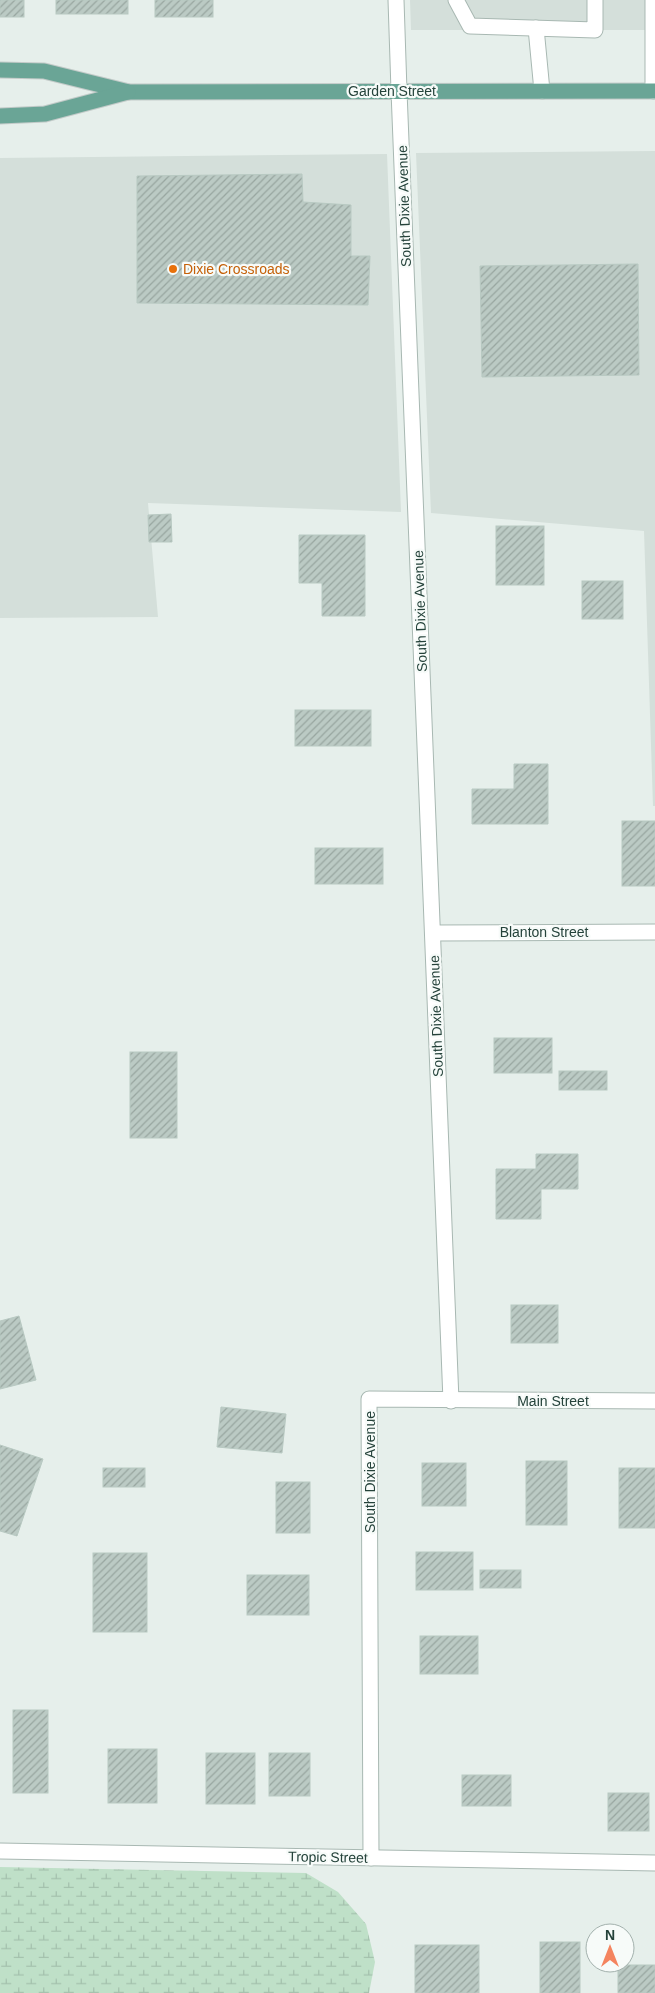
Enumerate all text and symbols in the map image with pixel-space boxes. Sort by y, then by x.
street label: Garden Street [348,83,436,99]
street label: South Dixie Avenue [394,145,414,267]
place label: Dixie Crossroads [183,261,290,277]
marker: Dixie Crossroads [167,263,179,275]
street label: South Dixie Avenue [410,550,430,672]
street label: Blanton Street [500,924,588,940]
street label: South Dixie Avenue [426,955,446,1077]
street label: Main Street [517,1393,589,1409]
street label: South Dixie Avenue [362,1411,378,1533]
street label: Tropic Street [288,1848,368,1866]
north arrow [585,1923,635,1973]
text: N [605,1927,615,1943]

